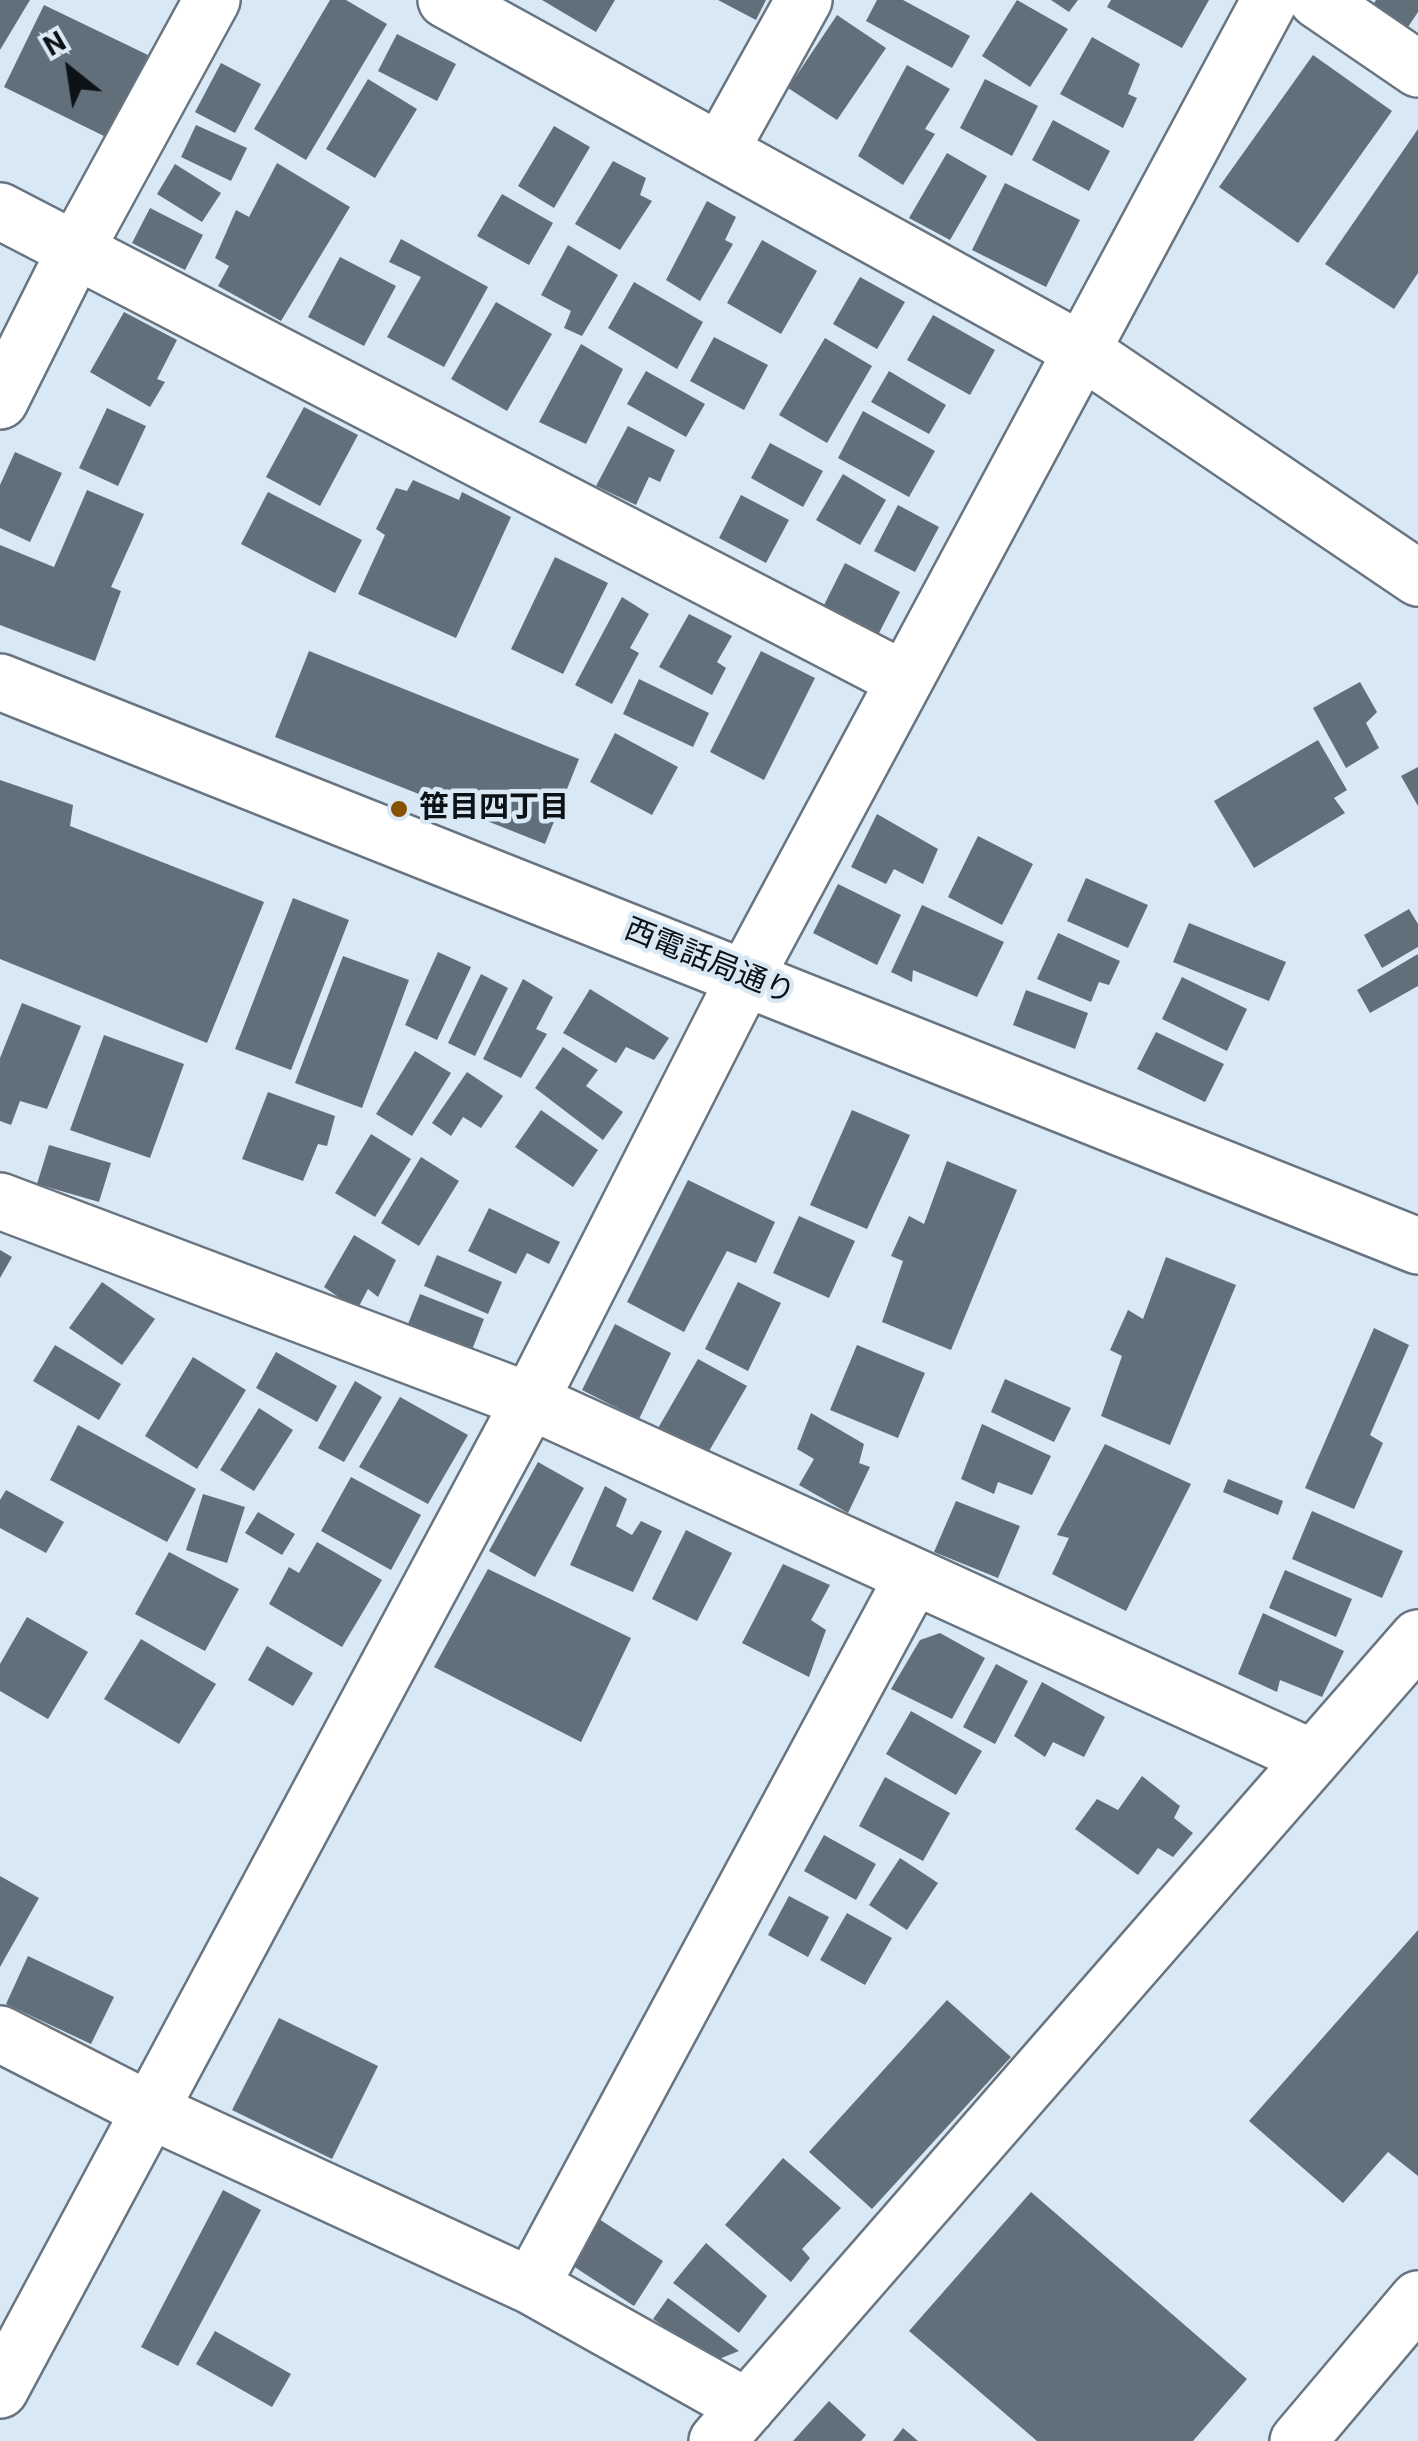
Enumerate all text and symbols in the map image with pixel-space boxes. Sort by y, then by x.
north arrow [20,20,120,120]
text: N [38,24,72,63]
place label: 笹目四丁目 [419,791,569,827]
marker: 笹目四丁目 [388,798,410,820]
street label: 西電話局通り [619,913,799,1013]

